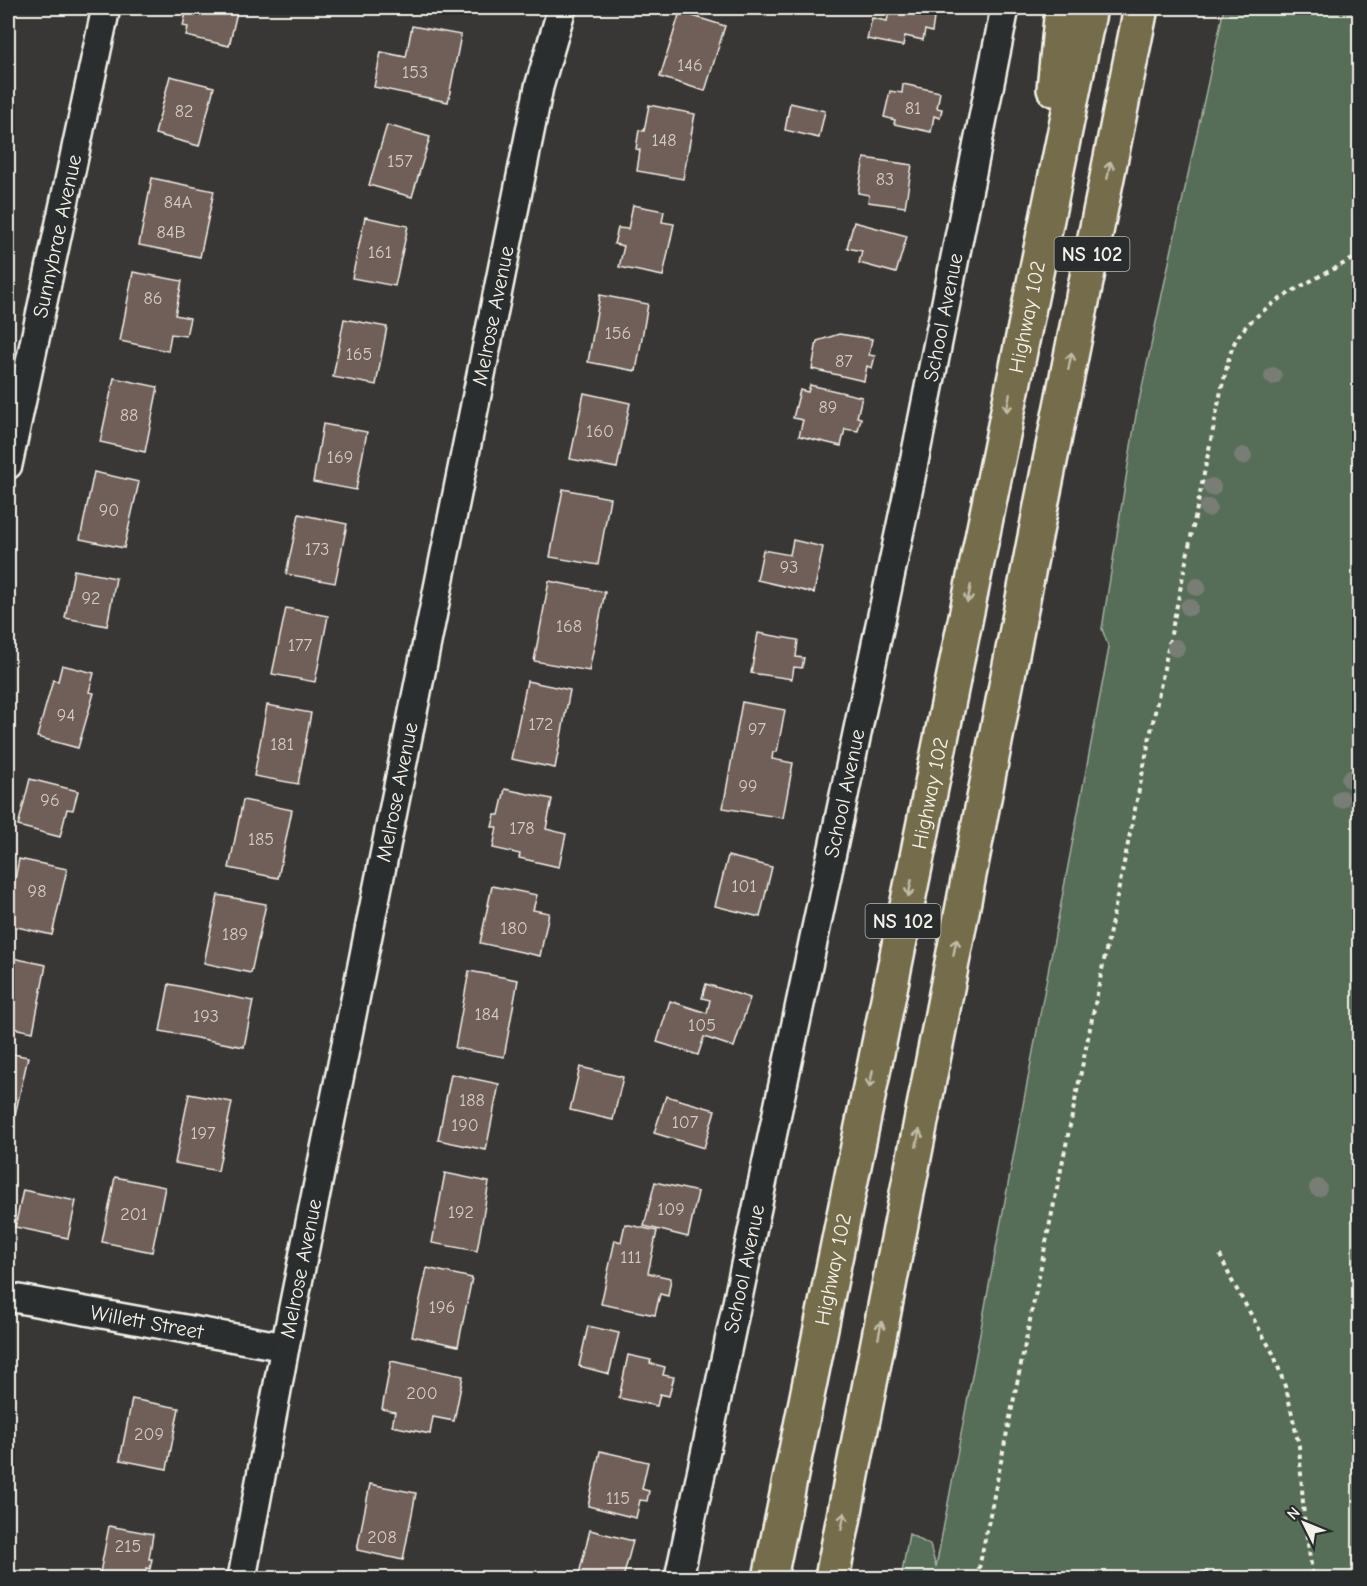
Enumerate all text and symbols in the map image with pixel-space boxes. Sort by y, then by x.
house number: 146 [677,55,703,76]
house number: 153 [402,62,428,83]
house number: 81 [905,98,921,119]
house number: 82 [175,101,193,122]
house number: 148 [651,130,677,151]
house number: 157 [387,151,413,172]
street label: Sunnybrae Avenue [28,152,86,320]
one-way arrow [1103,161,1115,180]
house number: 83 [876,169,894,190]
house number: 84A [164,192,192,213]
house number: 84B [156,222,186,243]
road number: NS 102 [1054,237,1130,271]
house number: 161 [368,242,392,263]
street label: Melrose Avenue [467,244,519,388]
street label: School Avenue [918,251,968,384]
street label: Highway 102 [1004,259,1050,375]
house number: 86 [143,288,163,309]
house number: 156 [605,323,631,344]
house number: 165 [346,344,372,365]
house number: 87 [835,351,853,372]
one-way arrow [1065,352,1076,372]
one-way arrow [1002,393,1013,412]
house number: 89 [819,397,837,418]
house number: 88 [120,405,138,426]
house number: 160 [586,421,614,442]
house number: 169 [327,447,353,468]
house number: 90 [99,500,119,521]
house number: 173 [305,539,329,560]
house number: 93 [780,557,798,578]
one-way arrow [963,584,974,603]
house number: 92 [82,588,100,609]
house number: 168 [556,616,582,637]
house number: 177 [288,635,313,656]
house number: 94 [57,705,75,726]
house number: 172 [528,714,554,735]
house number: 97 [748,719,767,740]
street label: Melrose Avenue [371,720,423,864]
street label: School Avenue [819,727,870,860]
house number: 181 [270,734,294,755]
street label: Highway 102 [907,735,953,851]
house number: 99 [738,776,758,797]
house number: 96 [40,790,60,811]
house number: 178 [510,818,534,839]
house number: 185 [248,829,274,850]
house number: 101 [731,876,757,897]
one-way arrow [904,878,915,897]
house number: 98 [28,881,46,902]
road number: NS 102 [866,904,940,938]
house number: 180 [500,918,528,939]
house number: 189 [222,924,248,945]
one-way arrow [950,938,961,957]
house number: 184 [474,1004,500,1025]
house number: 193 [193,1006,219,1027]
house number: 105 [688,1015,716,1036]
one-way arrow [865,1069,876,1089]
house number: 188 [459,1090,485,1111]
house number: 107 [672,1112,699,1133]
house number: 190 [451,1115,479,1136]
house number: 197 [190,1123,216,1144]
one-way arrow [913,1129,924,1149]
street label: Melrose Avenue [275,1197,327,1340]
house number: 109 [657,1199,685,1220]
house number: 192 [448,1202,474,1223]
street label: School Avenue [719,1202,769,1335]
house number: 201 [120,1204,148,1225]
street label: Highway 102 [810,1211,856,1328]
house number: 111 [620,1247,642,1268]
house number: 196 [429,1297,455,1318]
street label: Willett Street [88,1300,206,1344]
one-way arrow [875,1320,886,1340]
house number: 200 [406,1383,438,1404]
house number: 209 [134,1424,164,1445]
house number: 115 [606,1488,630,1509]
north arrow [1274,1493,1334,1553]
text: N [1284,1503,1304,1523]
one-way arrow [838,1512,849,1531]
house number: 208 [367,1527,397,1548]
house number: 215 [115,1536,141,1557]

